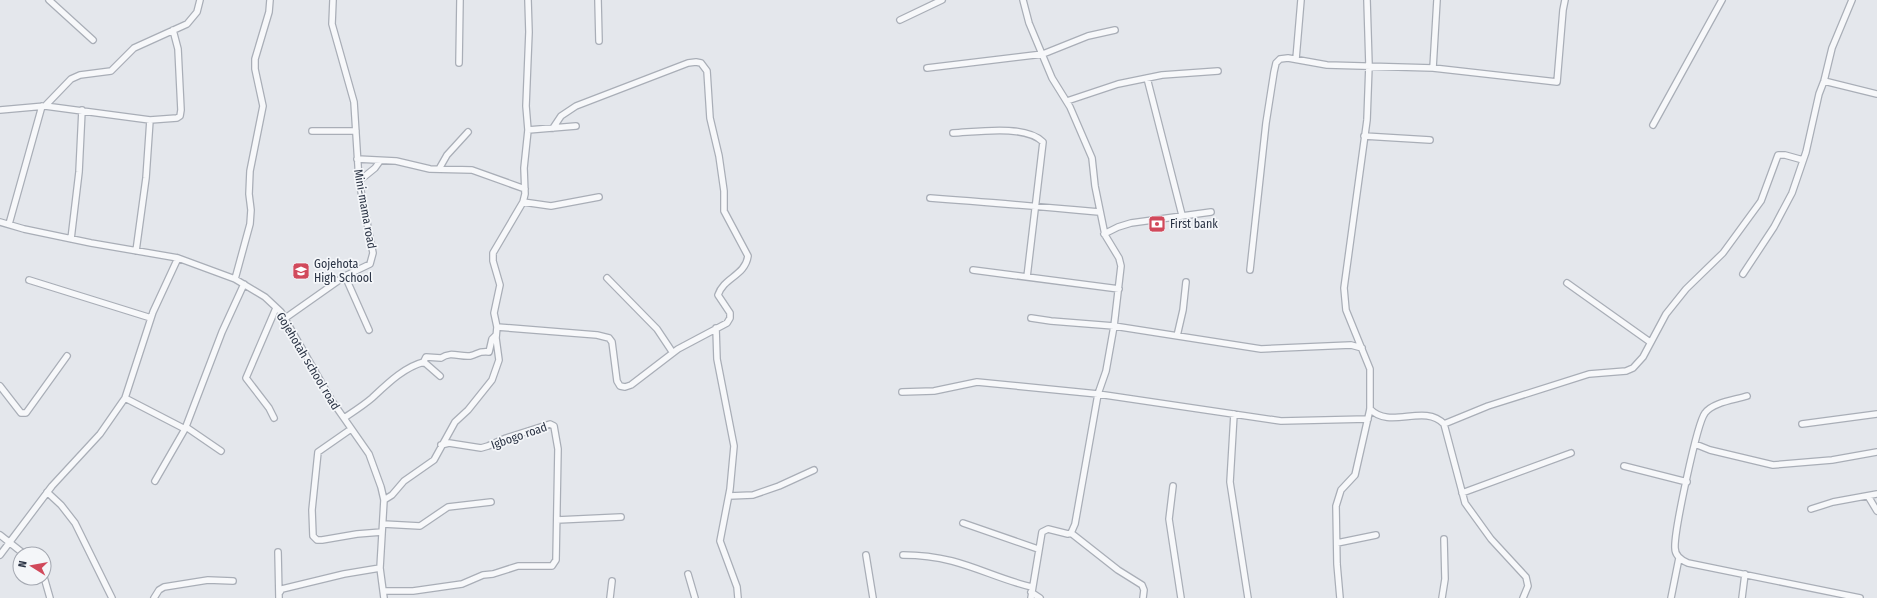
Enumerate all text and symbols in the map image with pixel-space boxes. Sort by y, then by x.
street label: Mini-mama road [351,168,379,250]
bank icon: First bank [1147,214,1167,234]
place label: First bank [1170,217,1218,231]
place label: Gojehota High School [314,257,372,285]
school or university icon: Gojehota High School [291,261,311,281]
street label: Gojehotah school road [273,310,343,412]
street label: Igbogo road [489,420,549,452]
north arrow [12,546,52,586]
text: N [16,560,30,569]

